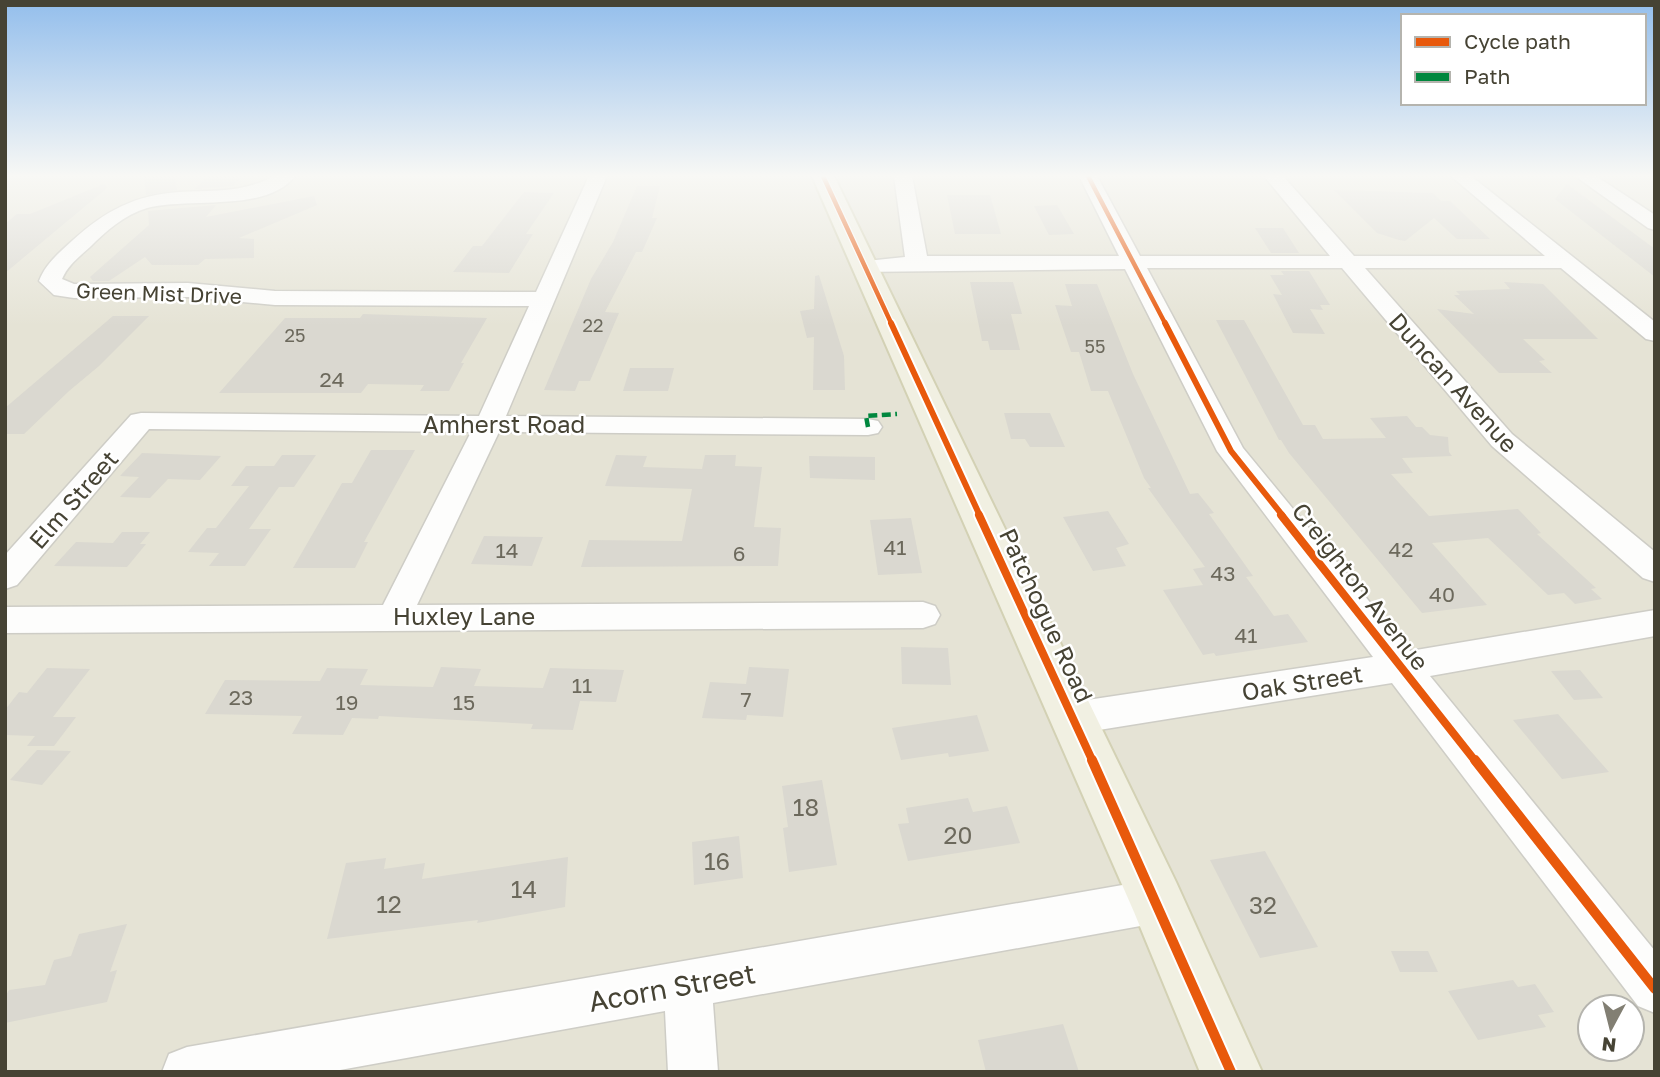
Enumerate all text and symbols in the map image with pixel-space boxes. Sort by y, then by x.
legend [1401,14,1646,105]
text: Cycle path [1464,28,1571,54]
text: Path [1464,63,1511,89]
street label: Green Mist Drive [76,277,242,309]
street label: Duncan Avenue [1384,306,1524,458]
house number: 22 [583,314,603,336]
house number: 25 [285,324,305,346]
house number: 55 [1085,335,1105,357]
house number: 24 [320,366,345,392]
street label: Amherst Road [423,409,585,438]
street label: Elm Street [22,444,124,554]
street label: Creighton Avenue [1287,496,1435,676]
street label: Patchogue Road [994,523,1100,707]
house number: 41 [884,534,907,560]
house number: 42 [1389,536,1414,562]
house number: 14 [496,537,519,563]
house number: 6 [733,540,745,566]
house number: 43 [1210,560,1236,586]
house number: 40 [1429,581,1455,607]
street label: Huxley Lane [393,601,535,630]
house number: 41 [1235,622,1258,648]
street label: Oak Street [1240,658,1364,706]
house number: 11 [572,672,592,698]
house number: 23 [229,684,253,710]
house number: 7 [740,686,752,712]
house number: 19 [336,689,358,715]
house number: 15 [453,689,475,715]
house number: 18 [793,792,819,821]
house number: 20 [944,820,972,849]
house number: 16 [704,846,730,875]
house number: 14 [511,874,537,903]
house number: 12 [376,889,402,918]
house number: 32 [1249,890,1277,919]
street label: Acorn Street [586,956,758,1018]
north arrow [1576,993,1646,1063]
text: N [1600,1033,1617,1058]

